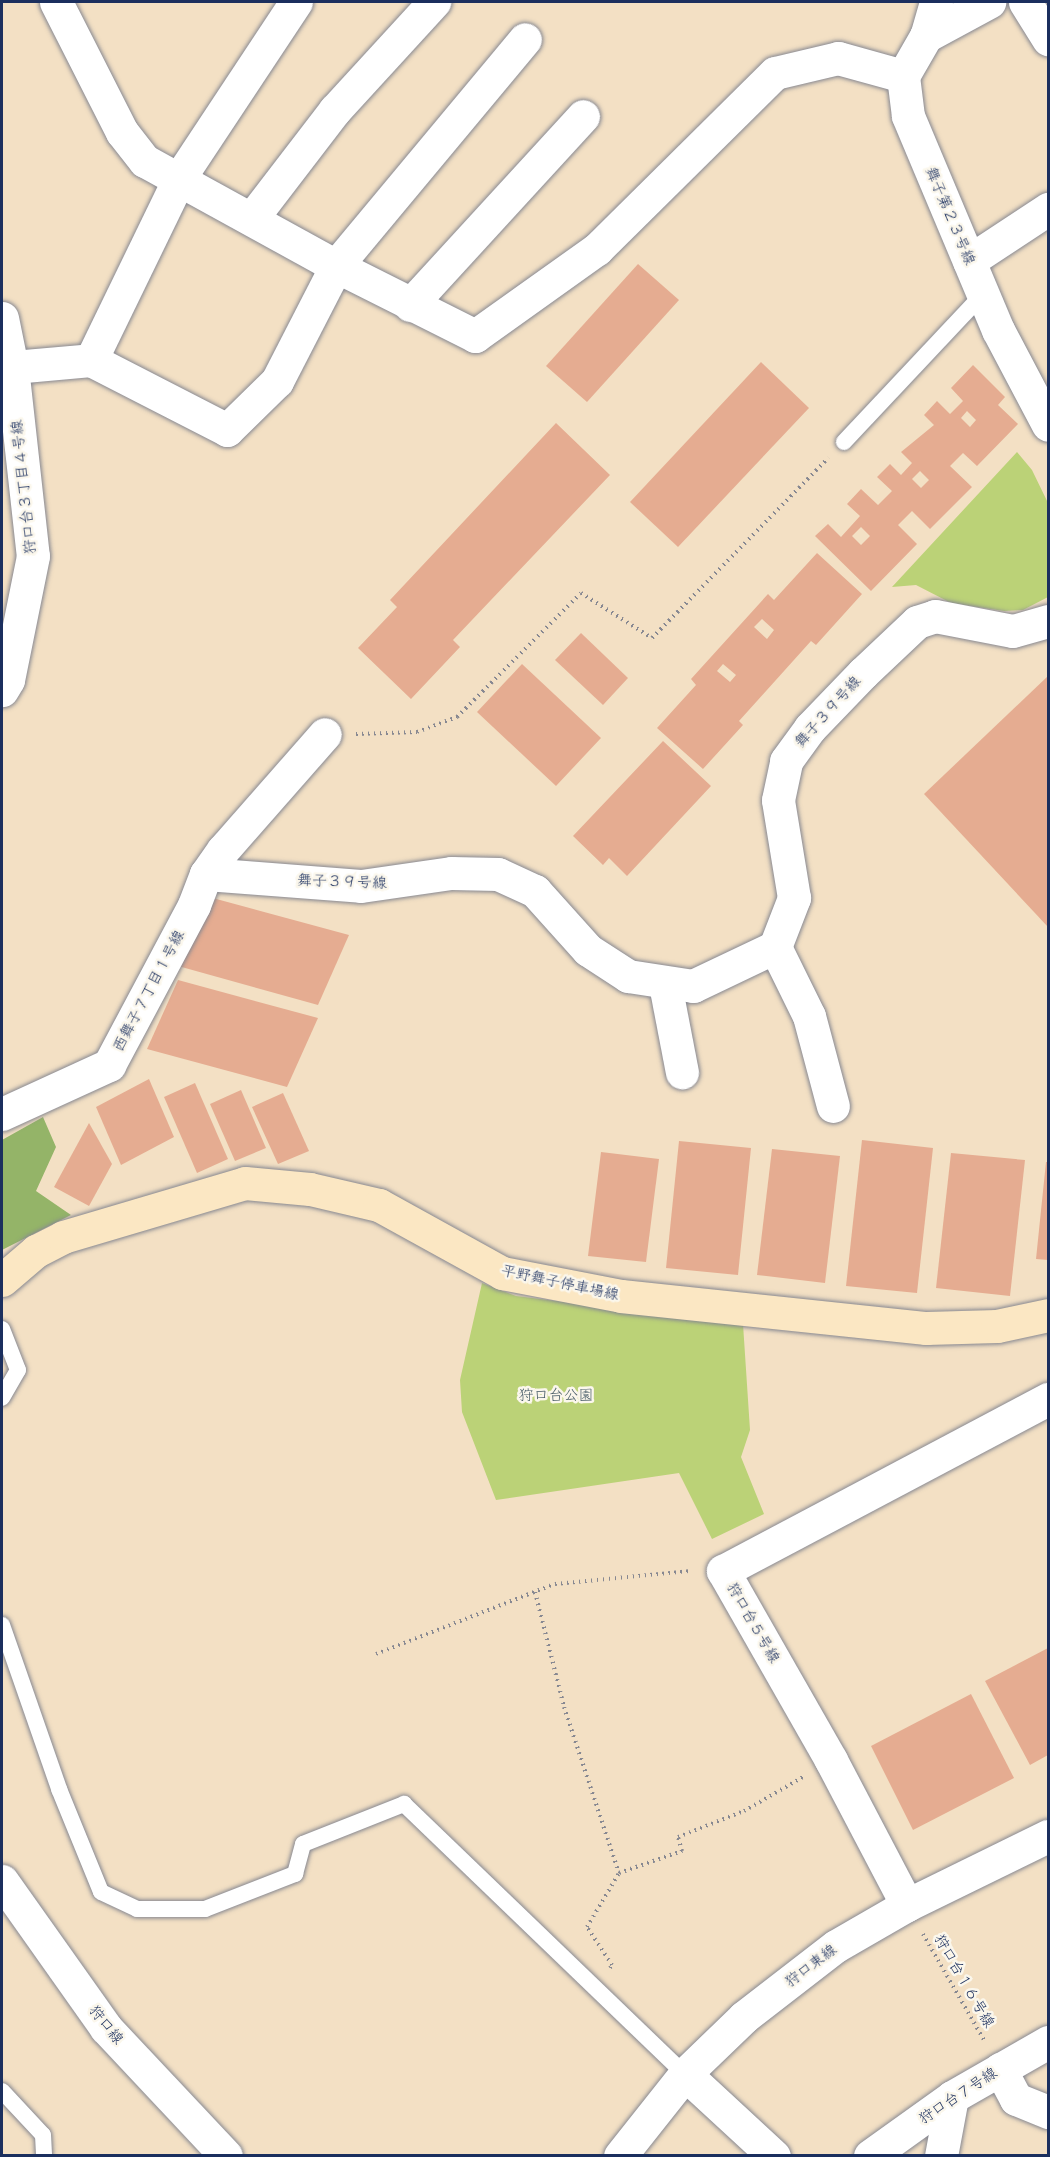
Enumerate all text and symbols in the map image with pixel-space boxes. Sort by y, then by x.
street label: 舞子第２３号線 [921,164,979,268]
street label: 狩口台３丁目４号線 [8,419,40,555]
street label: 舞子３９号線 [791,673,865,751]
street label: 舞子３９号線 [297,871,387,893]
street label: 西舞子７丁目１号線 [109,927,189,1055]
street label: 平野舞子停車場線 [499,1262,621,1304]
park label: 狩口台公園 [519,1387,593,1405]
street label: 狩口台５号線 [723,1580,783,1666]
street label: 狩口台１６号線 [930,1931,998,2031]
street label: 狩口東線 [782,1941,840,1991]
street label: 狩口線 [85,2002,127,2048]
street label: 狩口台７号線 [915,2064,1001,2128]

